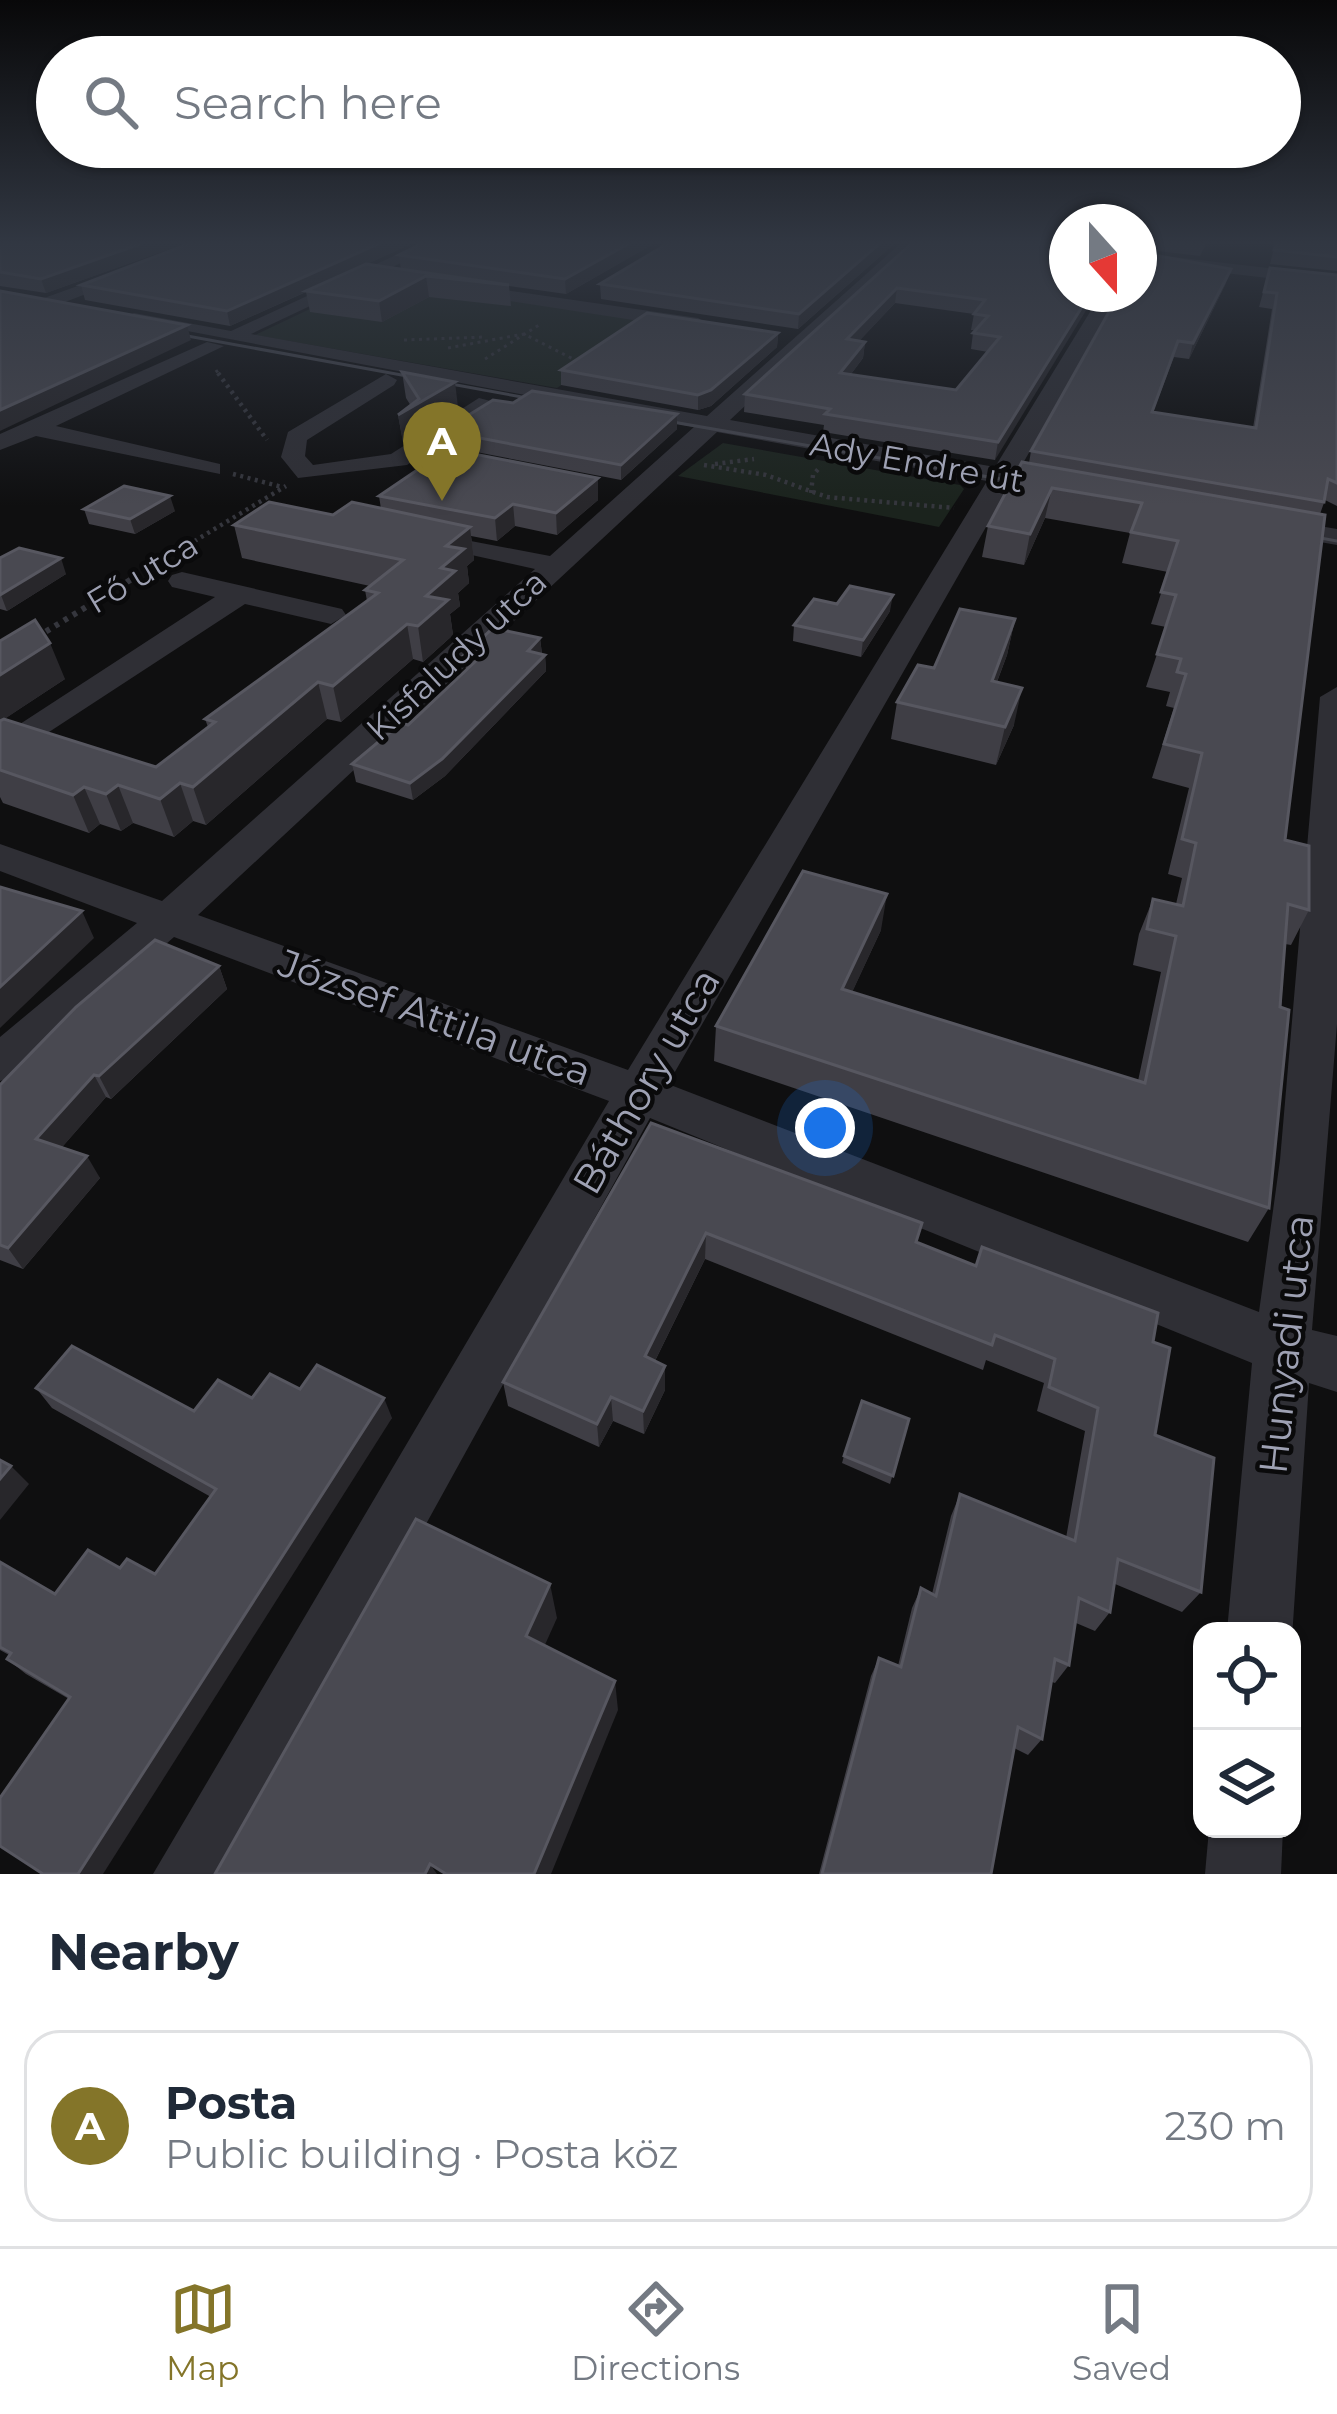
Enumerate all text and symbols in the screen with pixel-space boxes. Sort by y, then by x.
search box [36,36,1301,168]
icon: search [78,69,144,135]
text: Search here [174,75,442,130]
north arrow [1049,204,1157,312]
pin: A [403,402,481,501]
street label: Ady Endre út [807,424,1027,500]
street label: Fő utca [79,524,205,622]
street label: Kisfaludy utca [358,561,554,749]
street label: József Attila utca [271,938,598,1096]
street label: Báthory utca [562,960,730,1202]
your location [795,1098,855,1158]
street label: Hunyadi utca [1249,1212,1323,1476]
map controls [1193,1622,1301,1838]
button: locate [1193,1622,1301,1730]
button: layers [1193,1730,1301,1838]
text: Nearby [48,1921,239,1983]
text: Posta [165,2075,297,2130]
text: A [75,2102,105,2150]
text: 230 m [1164,2102,1286,2150]
text: Public building · Posta köz [165,2130,679,2178]
tab: Map [166,2276,239,2388]
tab: Directions [571,2276,740,2388]
tab: Saved [1072,2276,1171,2388]

